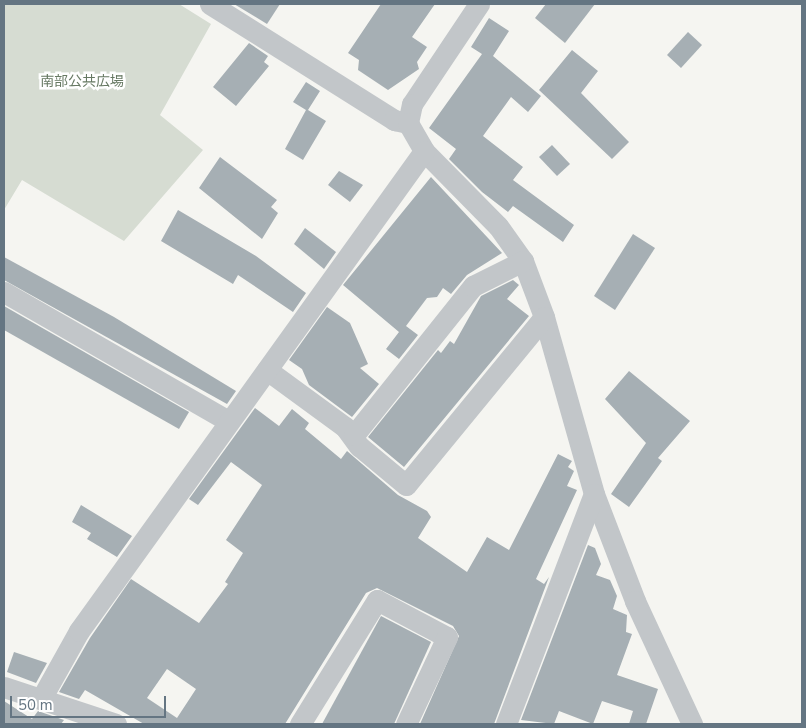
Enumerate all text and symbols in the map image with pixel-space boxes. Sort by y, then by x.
park label: 南部公共広場 [40,74,124,90]
scale bar [12,686,169,718]
text: 50 m [18,695,53,715]

